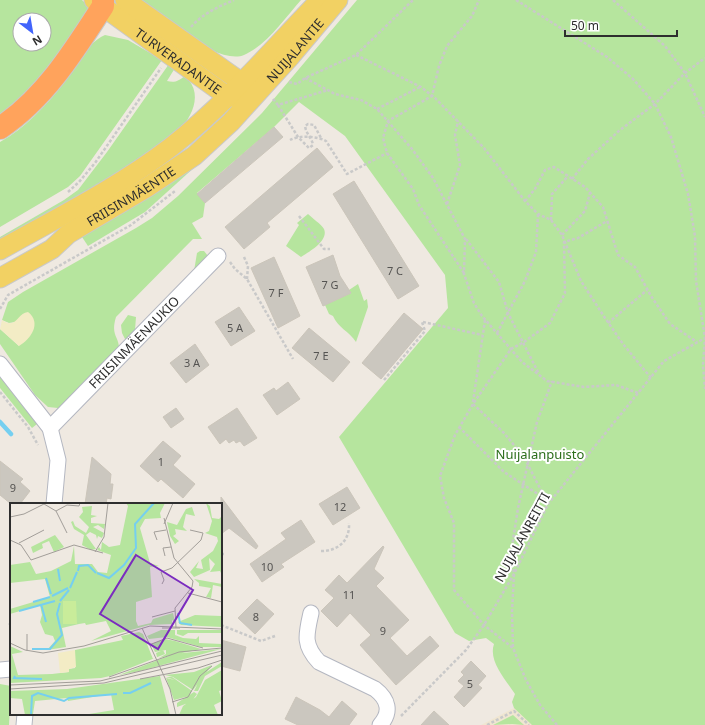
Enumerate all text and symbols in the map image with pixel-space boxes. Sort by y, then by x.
north arrow [12,12,52,52]
scale bar [565,12,677,38]
street label: NUIJALANTIE [262,14,328,86]
text: 50 m [571,17,599,34]
street label: TURVERADANTIE [131,24,225,98]
text: N [30,32,45,50]
street label: FRIISINMÄENTIE [83,162,179,230]
house number: 7 C [387,263,403,278]
house number: 7 G [321,277,339,292]
house number: 7 F [269,285,284,300]
street label: FRIISINMÄENAUKIO [84,292,183,392]
house number: 5 A [227,320,244,335]
house number: 7 E [313,348,329,363]
house number: 3 A [184,355,201,370]
park label: Nuijalanpuisto [496,445,585,463]
house number: 1 [158,454,164,469]
house number: 9 [10,480,16,495]
street label: NUIJALANREITTI [490,489,554,585]
house number: 12 [334,499,346,514]
inset map [10,503,222,715]
house number: 10 [261,559,273,574]
house number: 11 [343,587,355,602]
house number: 8 [253,609,259,624]
house number: 9 [380,623,386,638]
house number: 5 [467,676,473,691]

